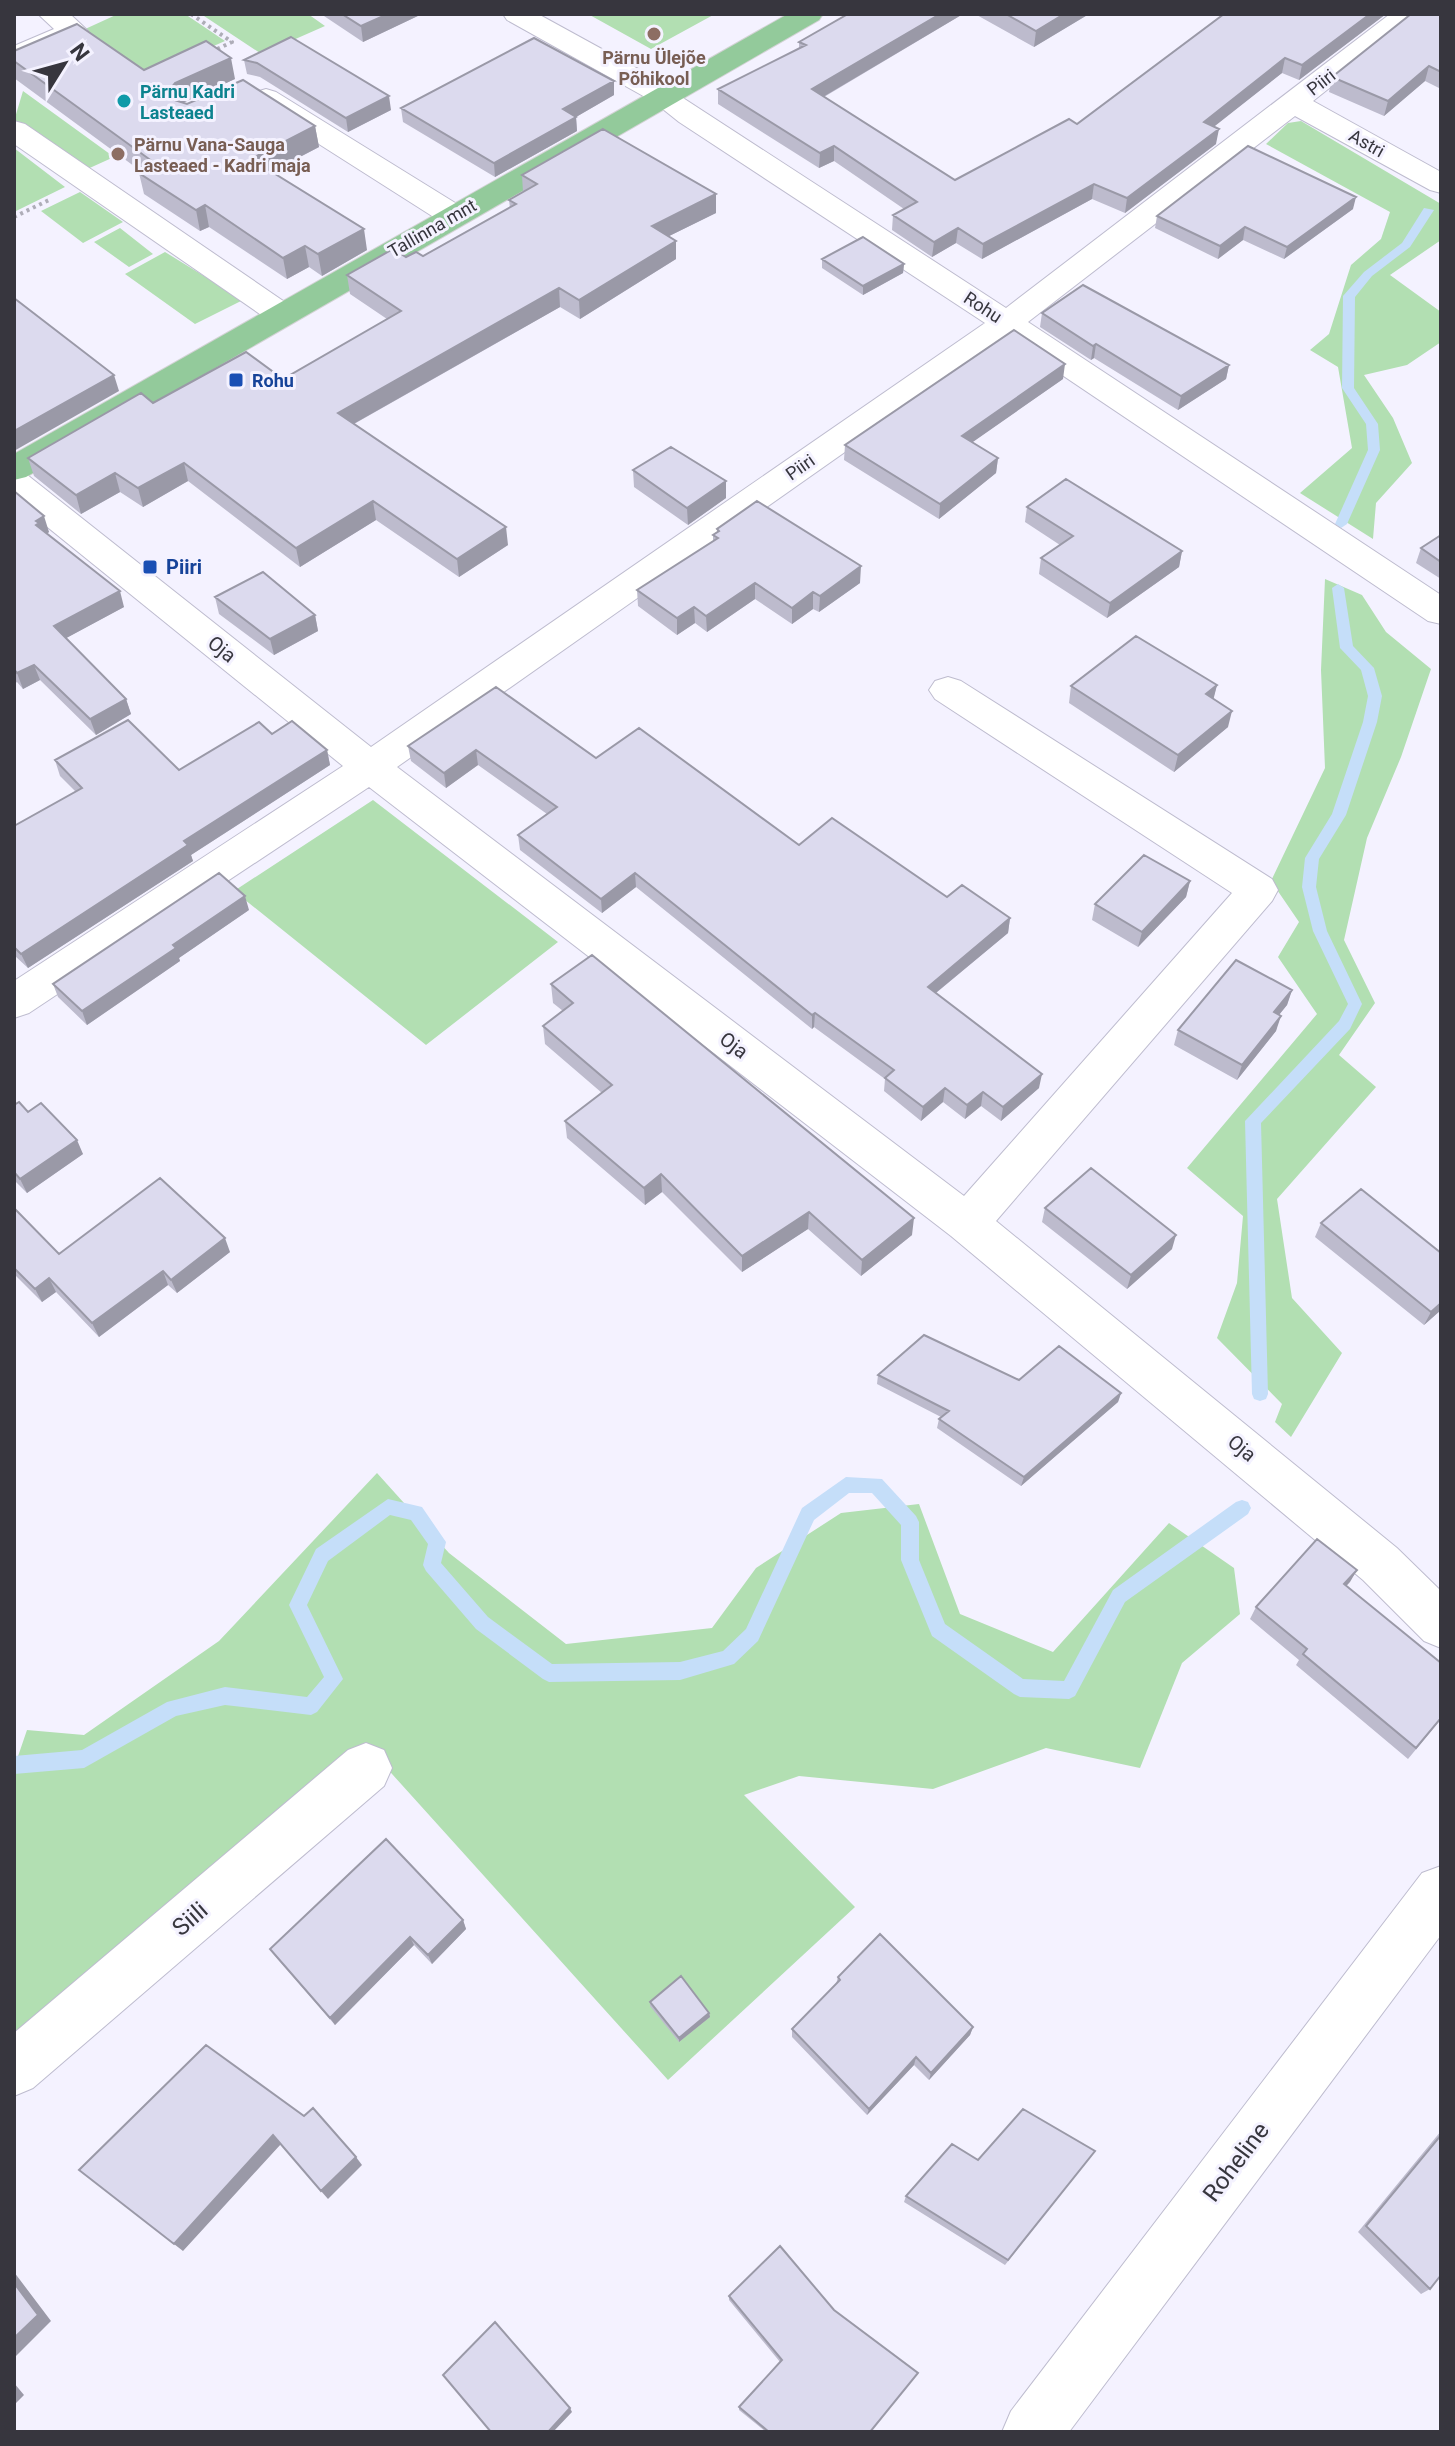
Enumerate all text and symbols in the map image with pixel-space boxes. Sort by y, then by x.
north arrow [24,24,104,104]
marker: Pärnu Ülejõe Põhikool [645,25,663,43]
text: N [65,39,94,66]
place label: Pärnu Ülejõe Põhikool [602,47,706,89]
street label: Piiri [1302,64,1340,100]
place label: Pärnu Kadri Lasteaed [140,81,235,123]
marker: Pärnu Kadri Lasteaed [115,92,133,110]
street label: Astri [1346,125,1388,161]
place label: Pärnu Vana-Sauga Lasteaed - Kadri maja [134,134,311,176]
marker: Pärnu Vana-Sauga Lasteaed - Kadri maja [109,145,127,163]
street label: Tallinna mnt [384,194,480,262]
street label: Rohu [960,287,1006,327]
place label: Rohu [252,370,294,391]
marker: Rohu [227,371,245,389]
street label: Piiri [781,450,819,484]
place label: Piiri [166,555,202,579]
marker: Piiri [141,558,159,576]
street label: Oja [203,630,241,668]
street label: Oja [715,1027,753,1063]
street label: Oja [1223,1429,1261,1467]
street label: Siili [167,1896,213,1942]
street label: Roheline [1197,2117,1275,2207]

